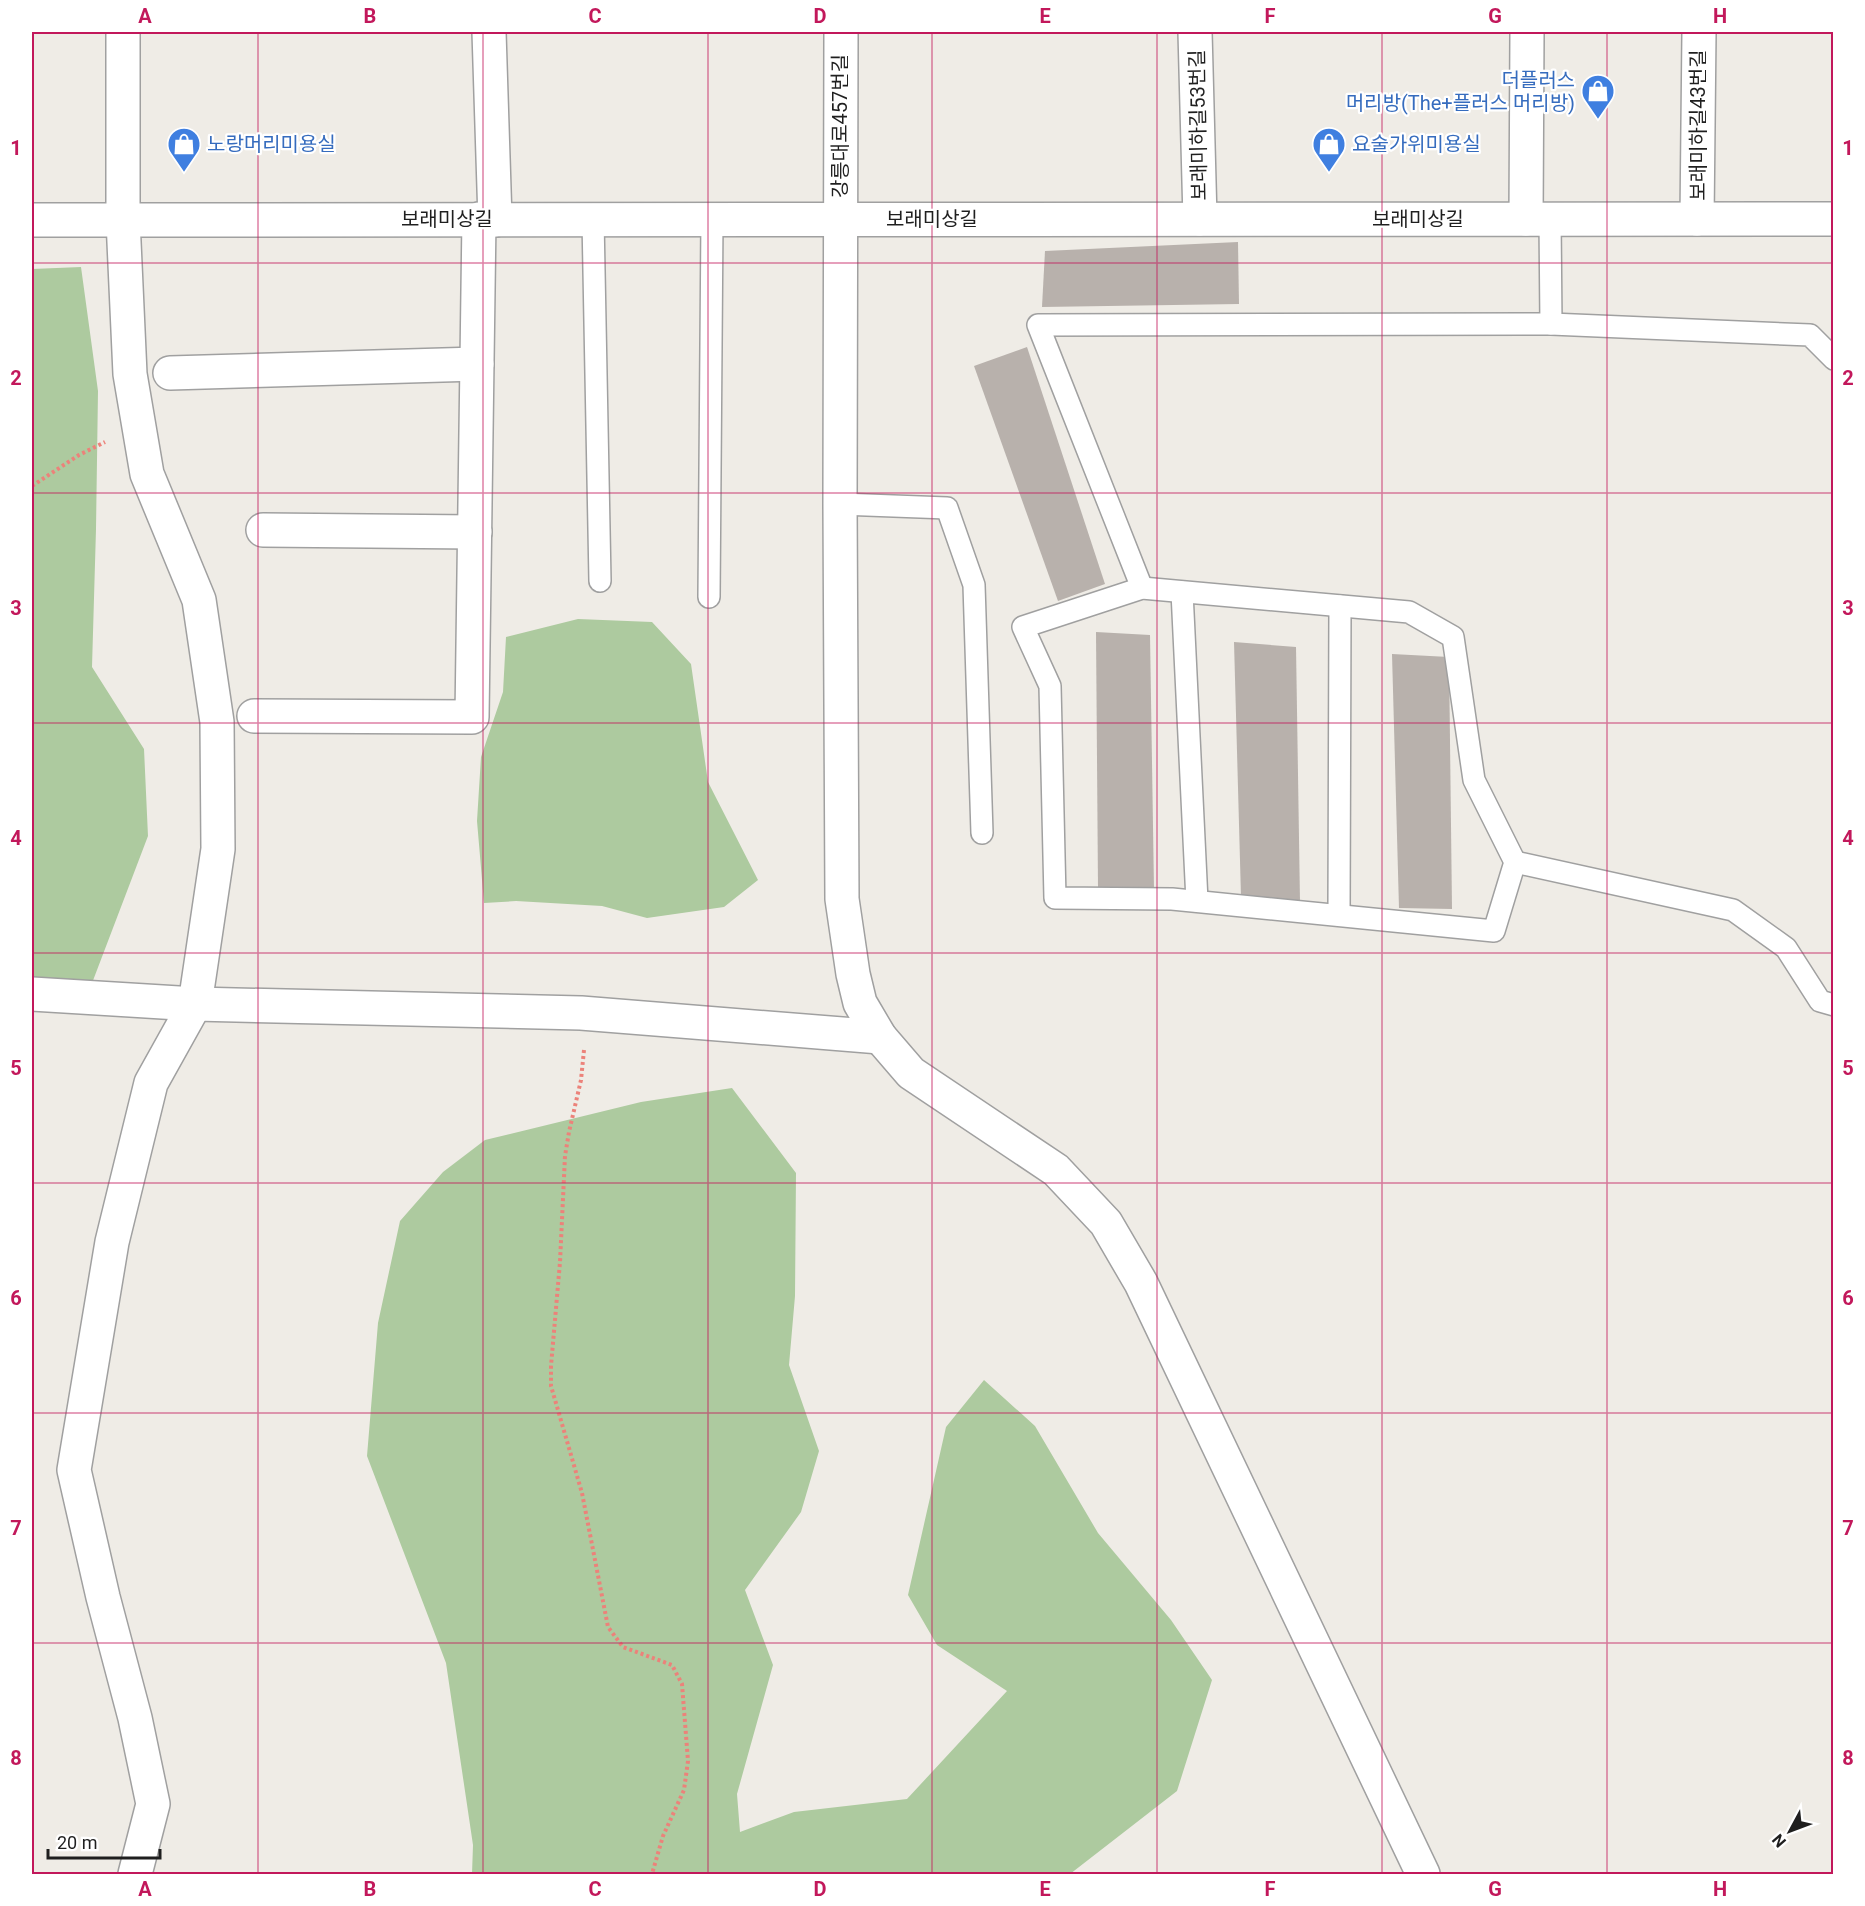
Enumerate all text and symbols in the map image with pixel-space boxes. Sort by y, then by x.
text: A [138,4,152,28]
text: B [364,4,376,28]
text: C [588,4,602,28]
text: D [814,4,827,28]
text: E [1039,4,1051,28]
text: F [1265,4,1276,28]
text: G [1488,4,1502,28]
text: H [1713,4,1727,28]
street label: 보래미하길53번길 [1185,49,1211,201]
street label: 보래미하길43번길 [1686,49,1710,201]
street label: 강릉대로457번길 [828,54,852,198]
place label: 더플러스 머리방(The+플러스 머리방) [1346,68,1575,115]
shop icon: 더플러스 머리방(The+플러스 머리방) [1580,73,1616,120]
shop icon: 노랑머리미용실 [166,126,202,173]
shop icon: 요술가위미용실 [1311,126,1347,173]
place label: 노랑머리미용실 [207,132,336,156]
place label: 요술가위미용실 [1352,132,1481,156]
text: 1 [10,136,22,160]
text: 1 [1842,136,1854,160]
street label: 보래미상길 [401,207,493,231]
street label: 보래미상길 [886,207,978,231]
street label: 보래미상길 [1372,207,1464,231]
text: 2 [10,366,22,390]
text: 2 [1842,366,1854,390]
text: 3 [10,596,22,620]
text: 3 [1842,596,1854,620]
text: 4 [10,826,22,850]
text: 4 [1842,826,1854,850]
text: 5 [10,1056,22,1080]
text: 5 [1842,1056,1854,1080]
text: 6 [10,1286,22,1310]
text: 6 [1842,1286,1854,1310]
text: 7 [10,1516,22,1540]
text: 7 [1842,1516,1854,1540]
text: 8 [10,1746,22,1770]
text: 8 [1842,1746,1854,1770]
north arrow [1760,1801,1820,1861]
scale bar [48,1822,160,1860]
text: N [1768,1830,1790,1851]
text: 20 m [57,1832,97,1853]
text: A [138,1877,152,1901]
text: B [364,1877,376,1901]
text: C [588,1877,602,1901]
text: D [814,1877,827,1901]
text: E [1039,1877,1051,1901]
text: F [1265,1877,1276,1901]
text: G [1488,1877,1502,1901]
text: H [1713,1877,1727,1901]

